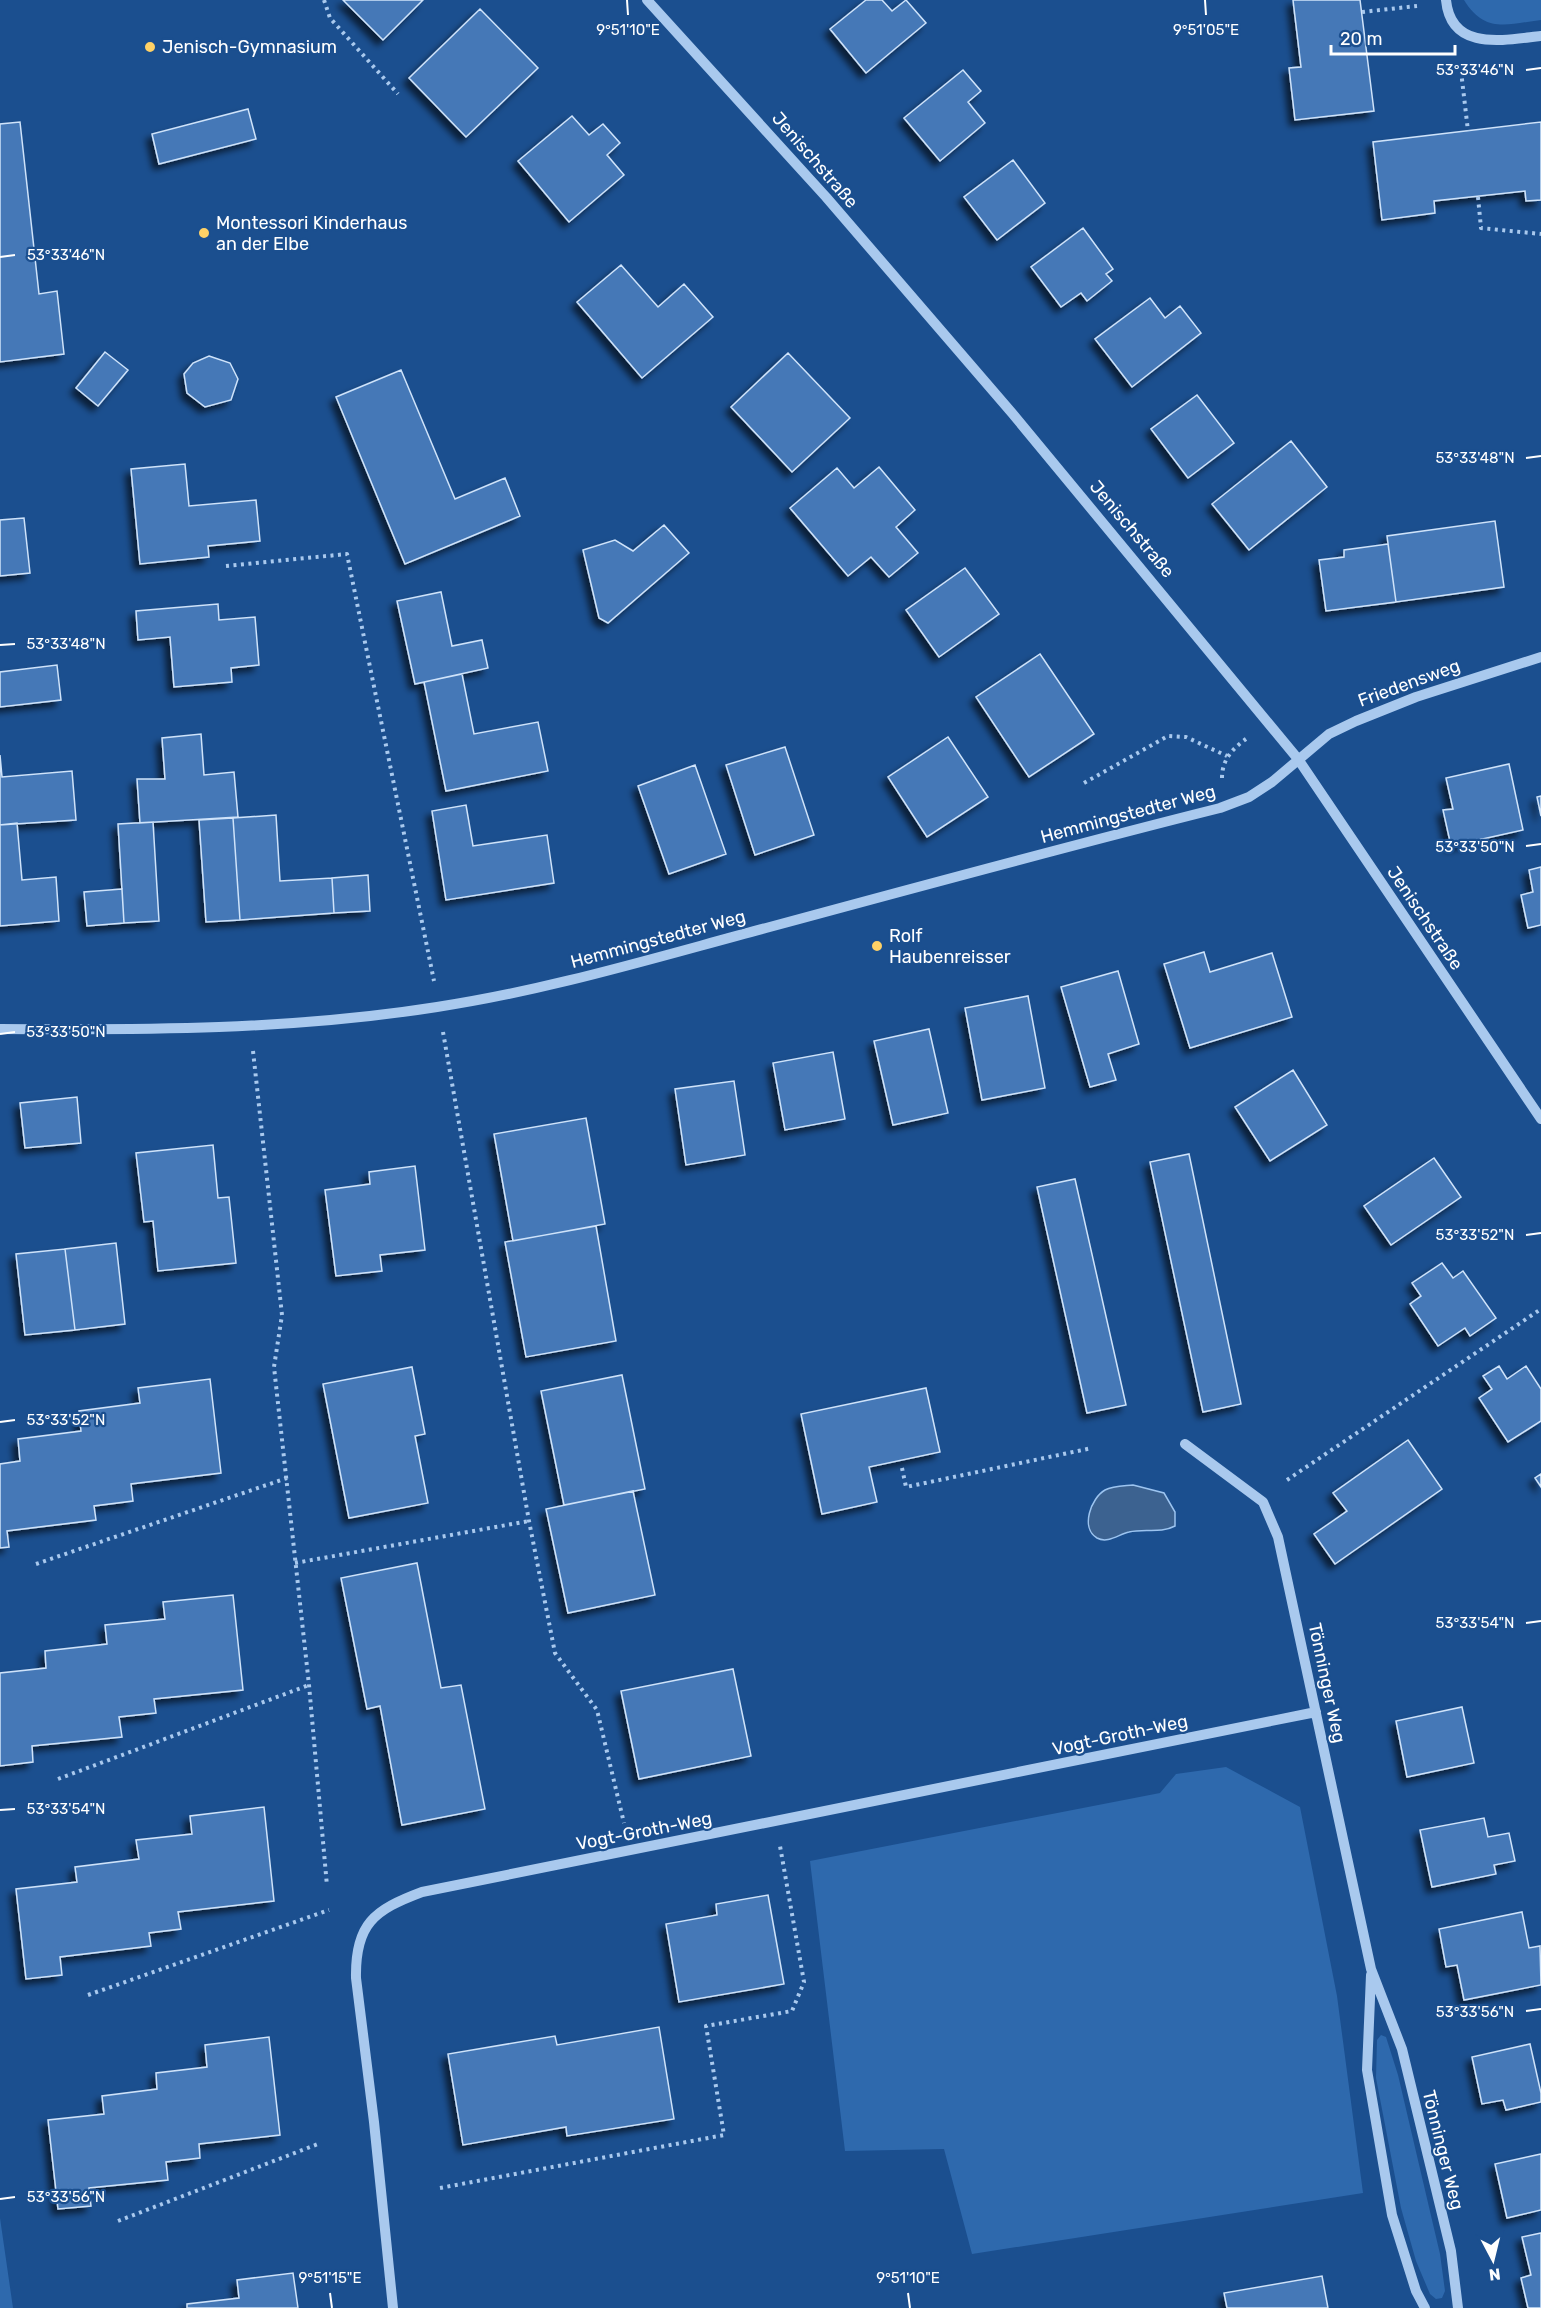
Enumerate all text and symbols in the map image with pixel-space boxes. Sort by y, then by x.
scale bar [1331,18,1456,56]
text: 9°51'10"E [596,21,660,39]
text: 9°51'05"E [1173,21,1239,39]
text: 20 m [1340,28,1382,50]
place label: Jenisch-Gymnasium [162,36,337,58]
marker: Jenisch-Gymnasium [143,40,157,54]
text: 53°33'46"N [1436,61,1514,79]
street label: Jenischstraße [767,107,863,213]
place label: Montessori Kinderhaus an der Elbe [216,212,407,255]
marker: Montessori Kinderhaus an der Elbe [197,226,211,240]
text: 53°33'46"N [27,246,105,264]
text: 53°33'48"N [1435,449,1515,467]
street label: Jenischstraße [1085,476,1179,582]
text: 53°33'48"N [26,635,106,653]
street label: Friedensweg [1355,654,1463,712]
street label: Hemmingstedter Weg [1038,780,1218,848]
text: 53°33'50"N [1435,838,1515,856]
street label: Jenischstraße [1382,862,1468,974]
street label: Hemmingstedter Weg [568,905,748,973]
place label: Rolf Haubenreisser [889,925,1011,968]
marker: Rolf Haubenreisser [870,939,884,953]
text: 53°33'50"N [26,1023,106,1041]
text: 53°33'52"N [1436,1226,1514,1244]
text: 53°33'52"N [27,1411,105,1429]
text: 53°33'54"N [1436,1614,1514,1632]
street label: Tönninger Weg [1304,1621,1350,1745]
street label: Vogt-Groth-Weg [1050,1710,1190,1760]
text: 53°33'54"N [27,1800,105,1818]
street label: Vogt-Groth-Weg [574,1807,714,1855]
text: 53°33'56"N [1436,2003,1514,2021]
street label: Tönninger Weg [1418,2088,1468,2212]
text: 53°33'56"N [27,2188,105,2206]
north arrow [1463,2230,1523,2290]
text: N [1488,2264,1502,2285]
text: 9°51'15"E [298,2269,362,2287]
text: 9°51'10"E [876,2269,940,2287]

